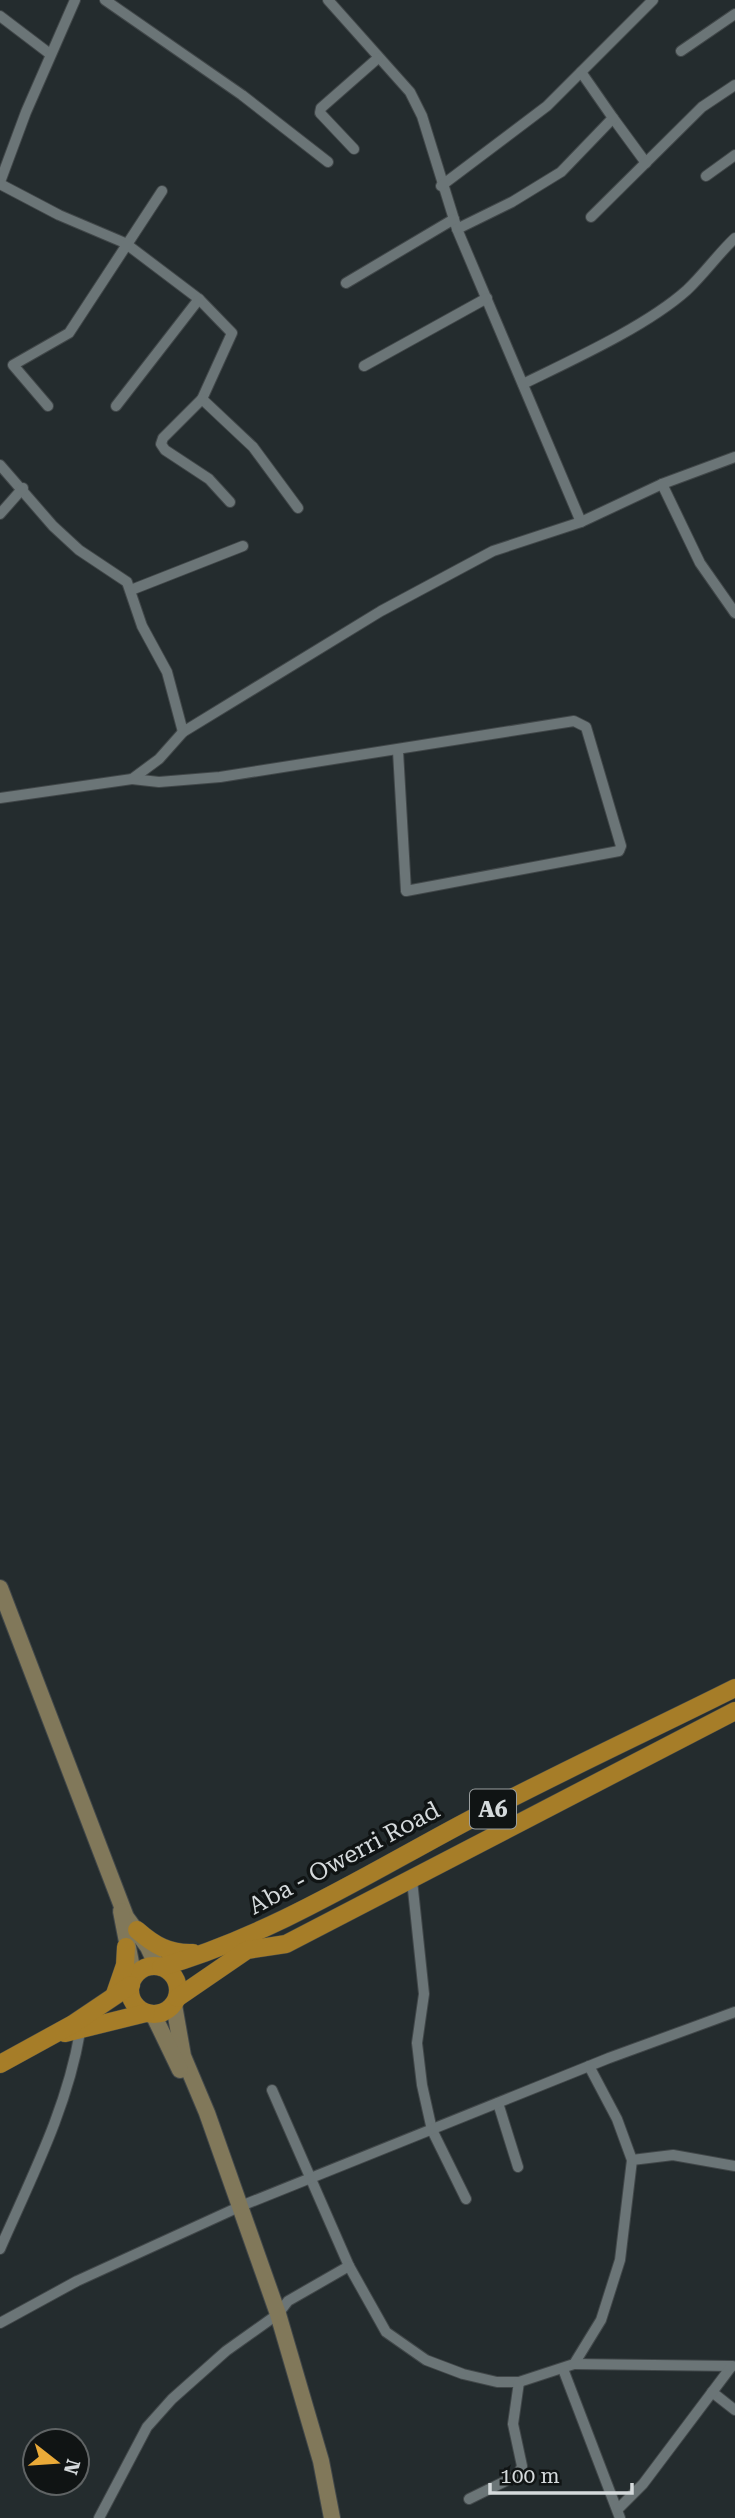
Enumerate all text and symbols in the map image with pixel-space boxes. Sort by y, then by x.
road number: A6 [470,1790,516,1828]
street label: Aba - Owerri Road [244,1796,444,1920]
north arrow [21,2427,91,2497]
scale bar [490,2452,632,2496]
text: N [59,2456,85,2478]
text: 100 m [500,2464,560,2488]

